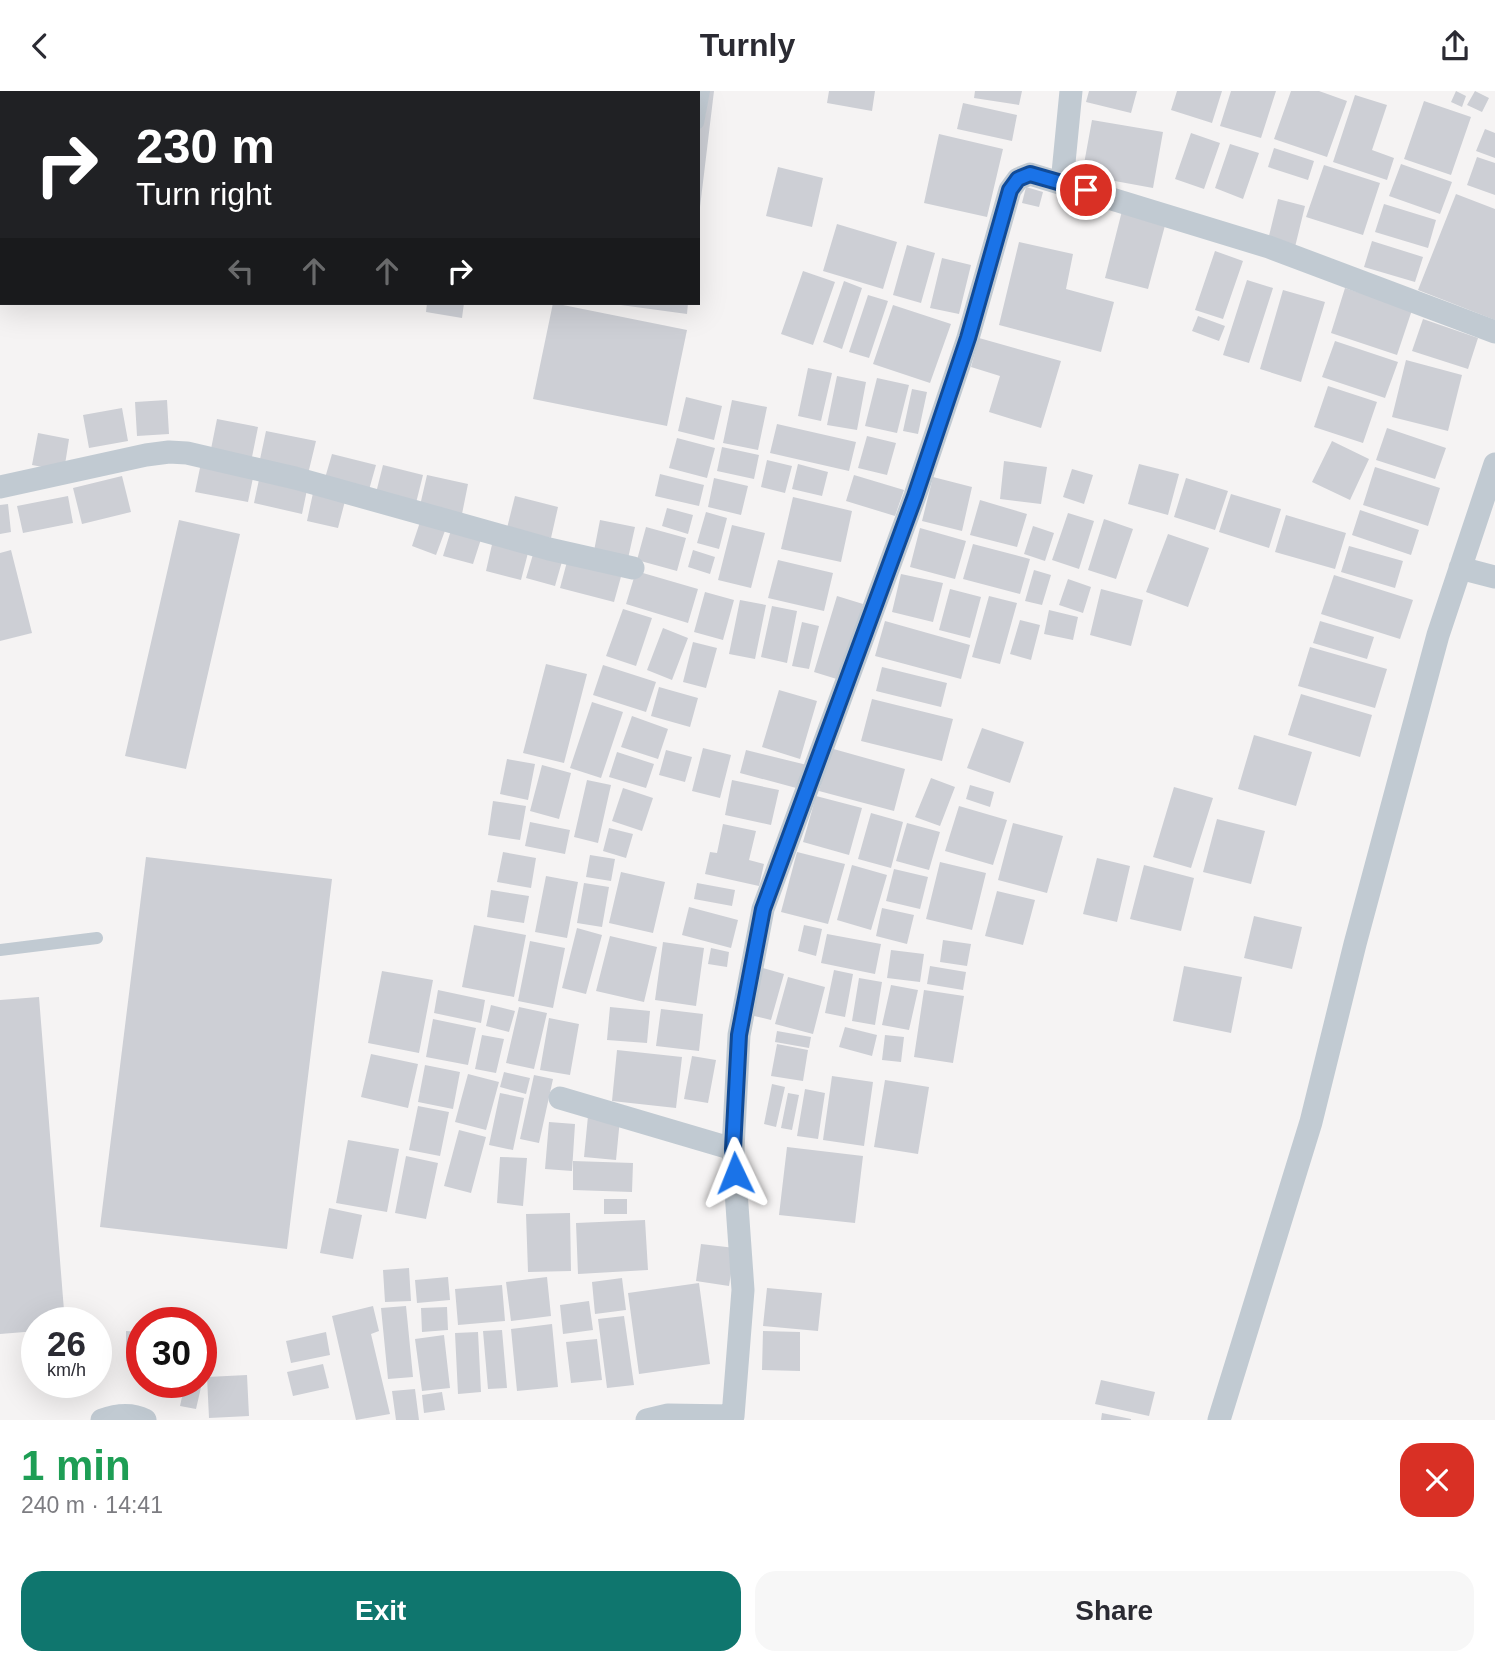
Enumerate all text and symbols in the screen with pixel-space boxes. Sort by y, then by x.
icon: back [21,27,59,65]
text: Turnly [700,27,795,63]
icon: share [1436,27,1474,65]
icon: right [21,119,112,210]
text: 230 m [136,119,275,173]
pin [1056,160,1116,220]
icon: arrive [1067,171,1105,209]
text: Turn right [136,176,272,212]
icon: left [222,252,260,290]
icon: ahead [295,252,333,290]
icon: ahead [368,252,406,290]
icon: right [441,252,479,290]
position arrow [698,1136,772,1210]
speed limit sign: 30 [126,1307,217,1398]
text: 26 [47,1324,86,1363]
text: km/h [47,1360,86,1380]
text: 1 min [21,1442,131,1489]
button: close [1400,1443,1474,1517]
text: 240 m · 14:41 [21,1492,163,1518]
button: Exit [21,1571,741,1651]
button: Share [755,1571,1474,1651]

